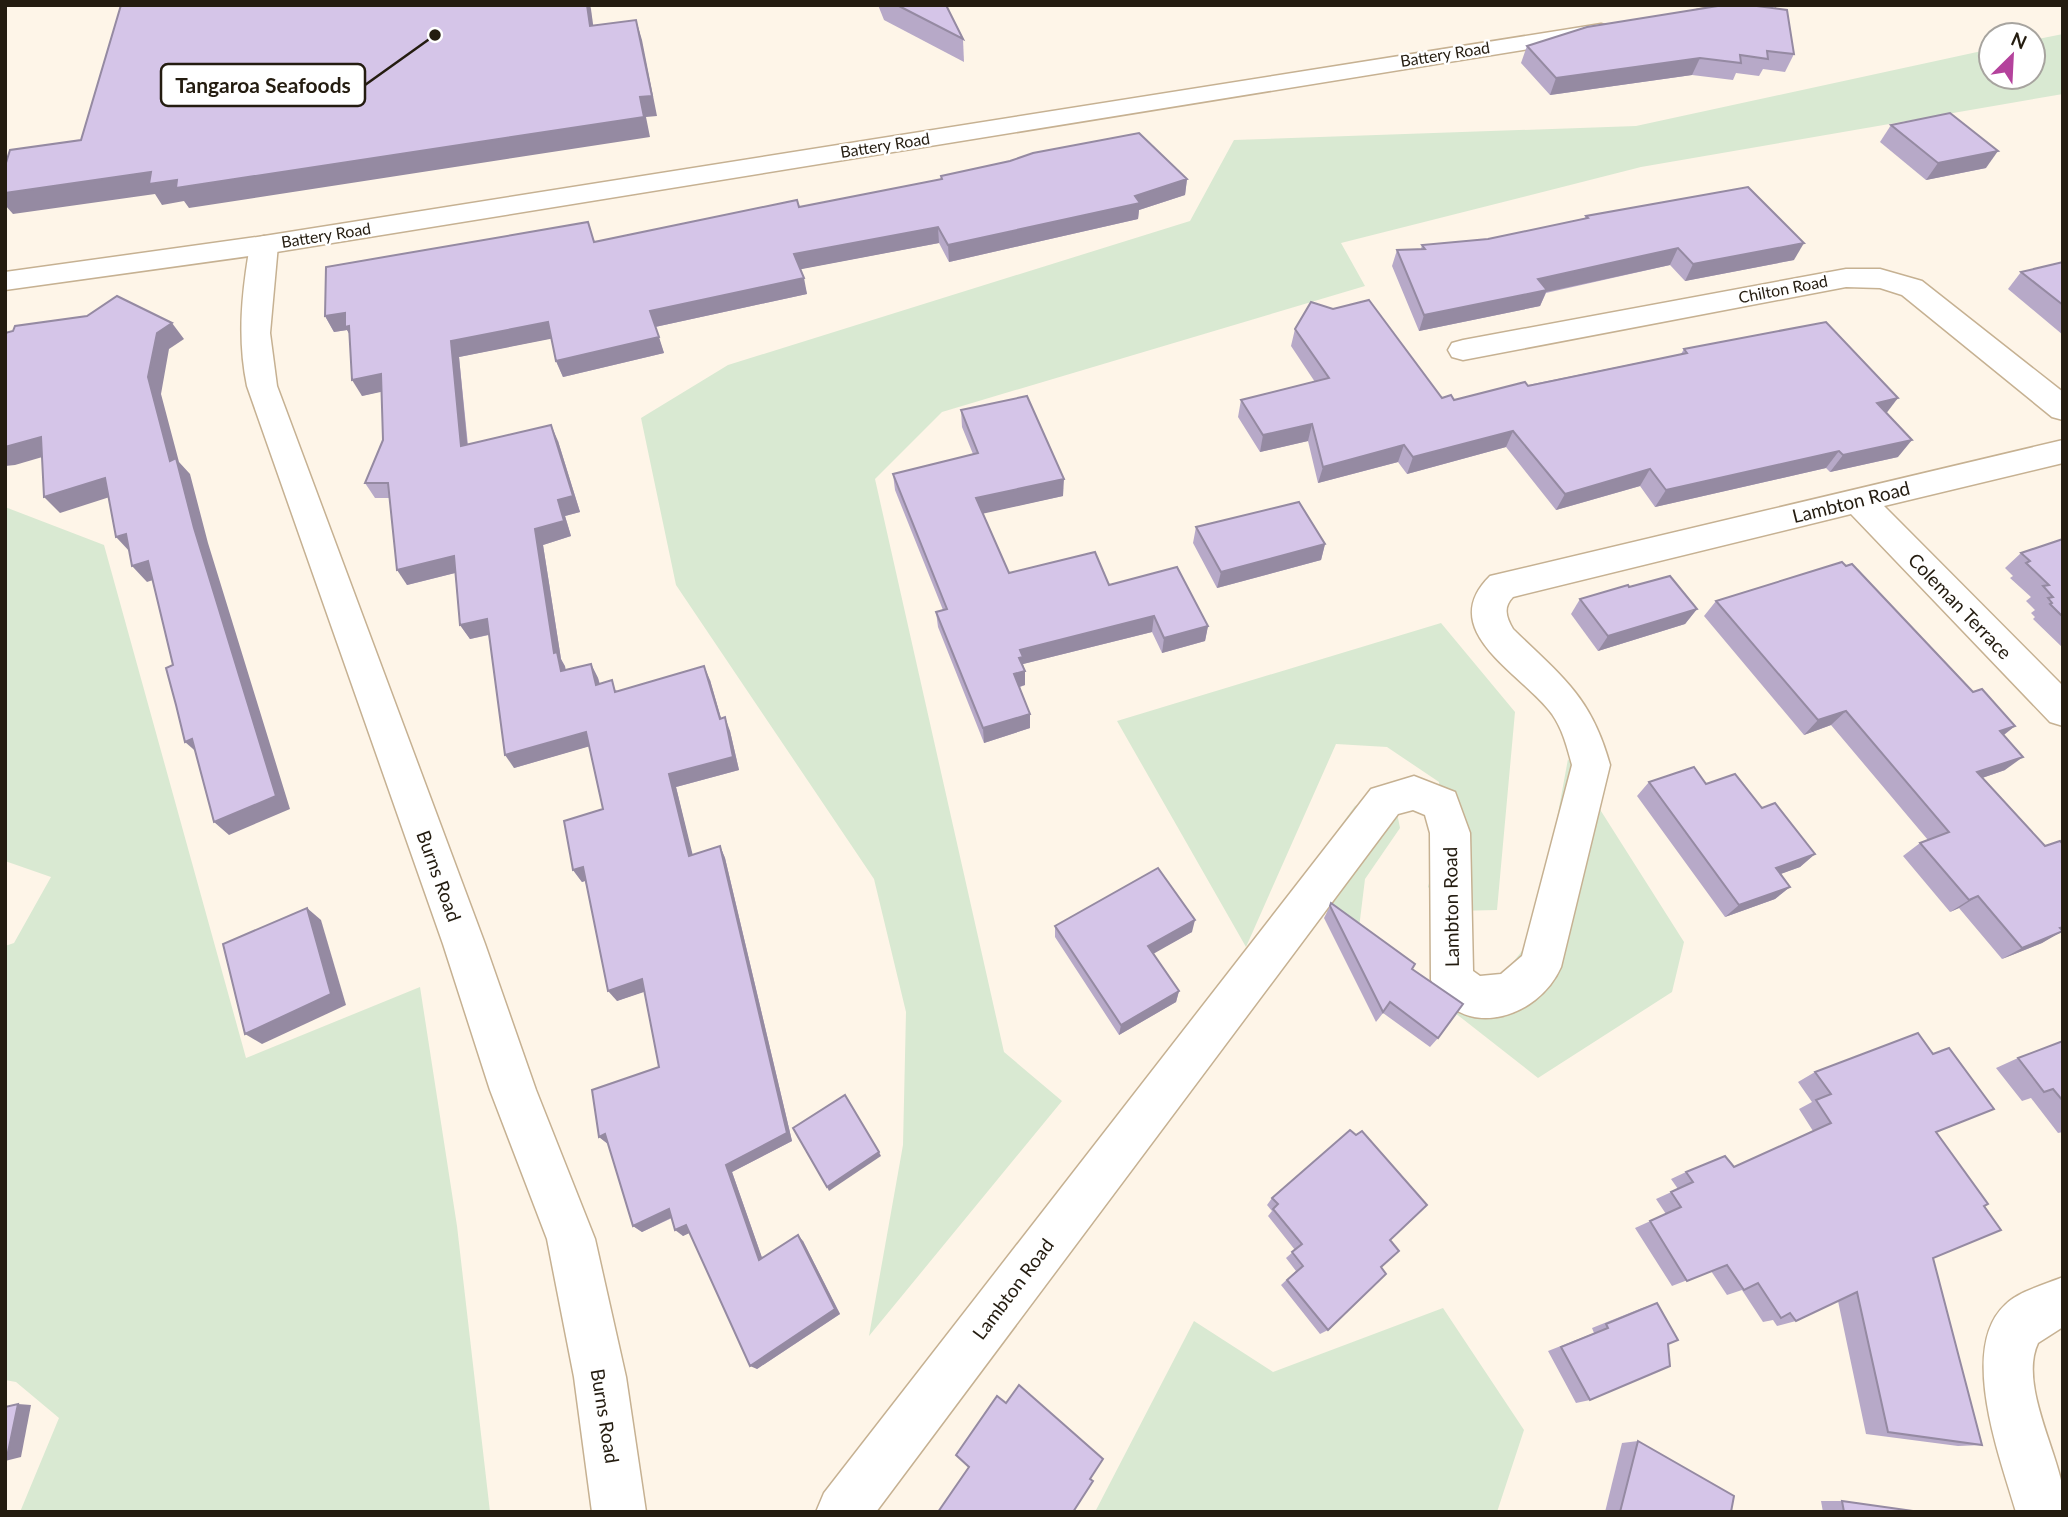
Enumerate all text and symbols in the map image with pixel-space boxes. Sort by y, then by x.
north arrow [1977,21,2047,91]
text: N [2008,27,2030,53]
street label: Battery Road [1399,37,1491,70]
callout: Tangaroa Seafoods [161,64,365,106]
text: Tangaroa Seafoods [175,72,351,97]
street label: Battery Road [839,128,931,161]
street label: Battery Road [280,218,372,251]
street label: Chilton Road [1737,271,1829,306]
street label: Lambton Road [1790,476,1912,527]
street label: Coleman Terrace [1904,548,2017,664]
street label: Burns Road [412,827,467,925]
street label: Lambton Road [1438,847,1463,967]
street label: Lambton Road [967,1234,1058,1344]
street label: Burns Road [587,1367,624,1465]

